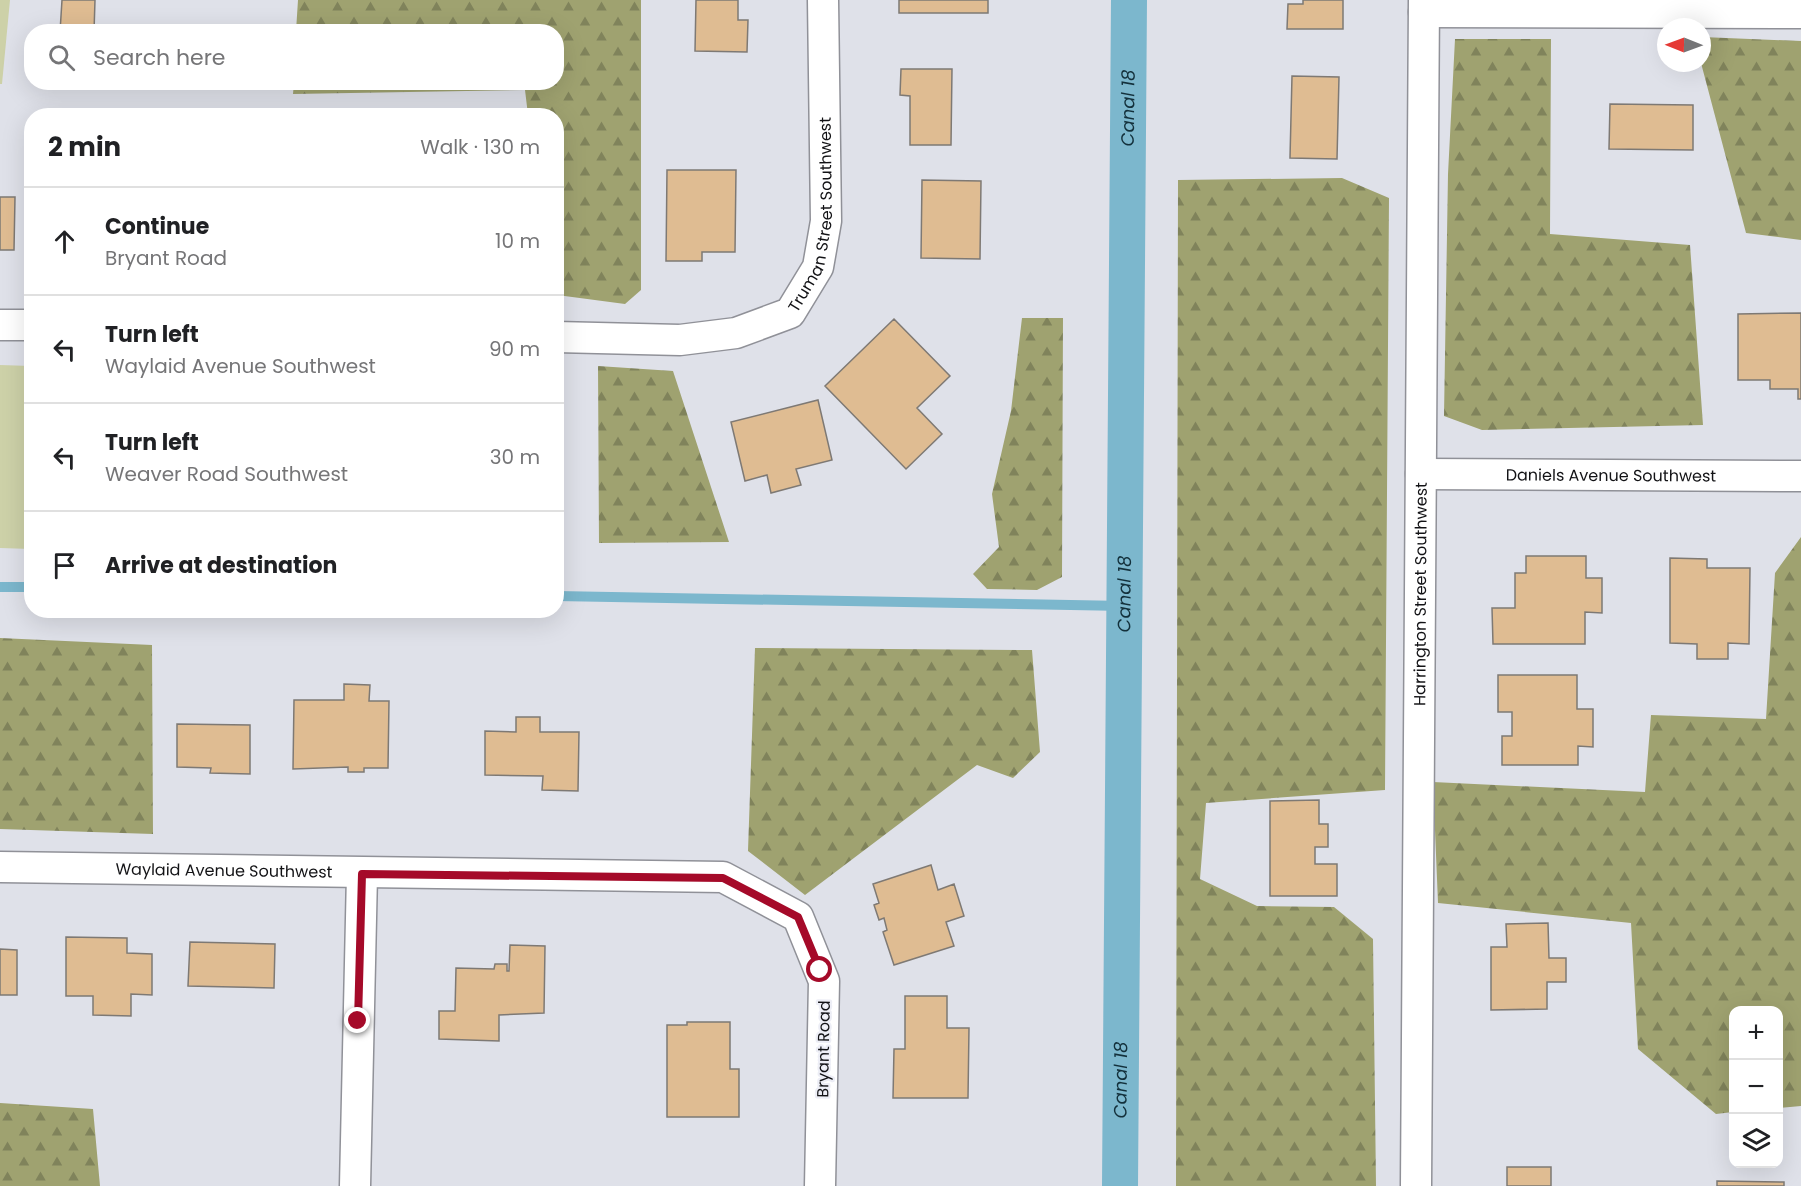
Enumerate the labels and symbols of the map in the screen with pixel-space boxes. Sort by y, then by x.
north arrow [1657,18,1711,72]
water label: Canal 18 [1115,70,1140,146]
street label: Truman Street Southwest [782,117,838,316]
street label: Daniels Avenue Southwest [1506,463,1716,488]
street label: Harrington Street Southwest [1408,482,1433,706]
water label: Canal 18 [1111,556,1137,632]
street label: Waylaid Avenue Southwest [115,858,333,884]
route start [806,956,832,982]
street label: Bryant Road [811,1000,836,1098]
route end [344,1007,370,1033]
water label: Canal 18 [1108,1042,1133,1118]

